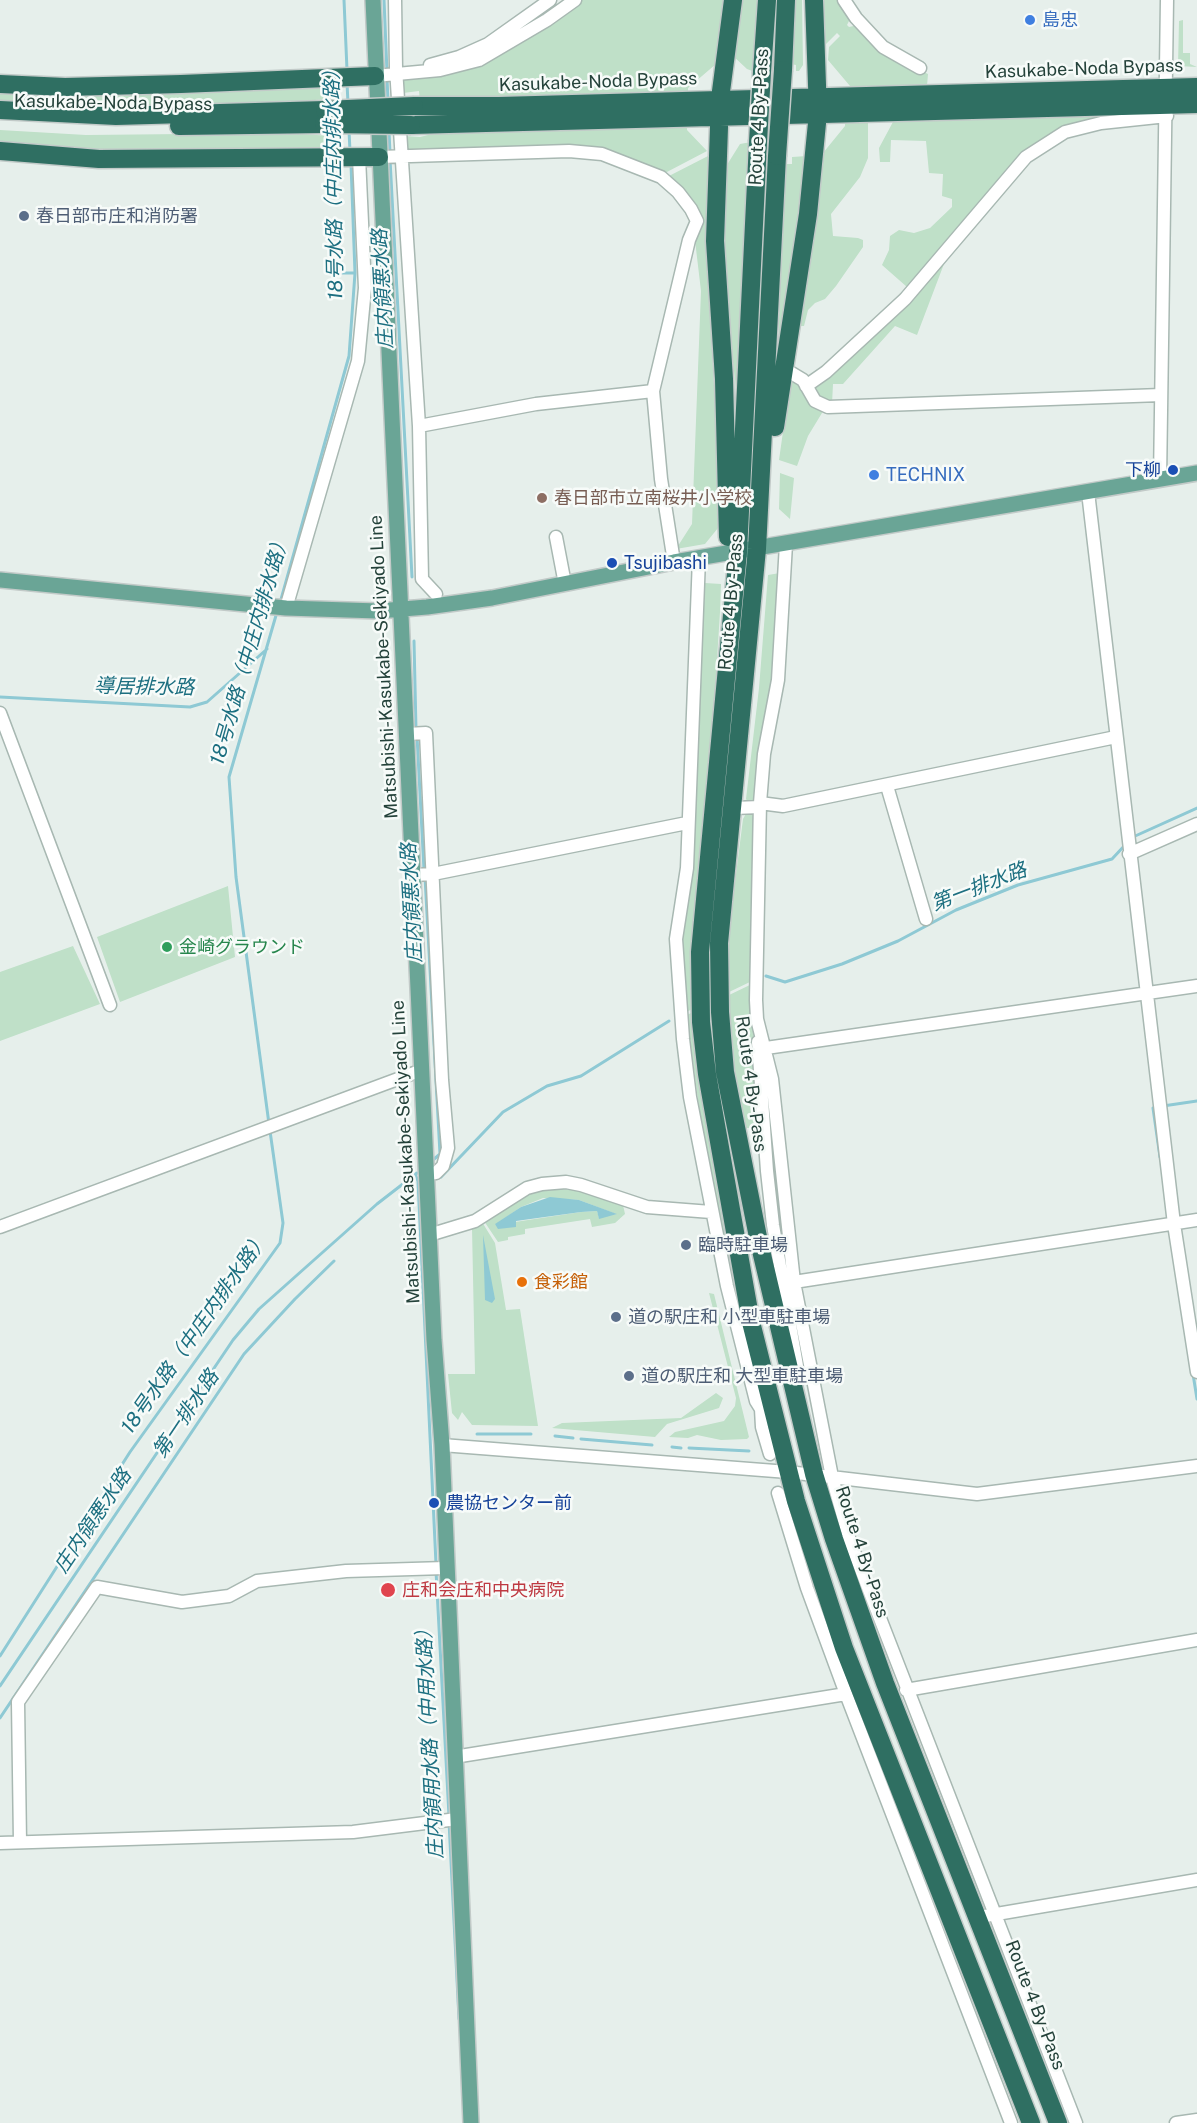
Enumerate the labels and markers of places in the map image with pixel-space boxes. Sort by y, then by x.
place label: 島忠 [1042,9,1078,31]
marker: 島忠 [1023,13,1037,27]
place label: 春日部市庄和消防署 [36,205,198,227]
marker: 春日部市庄和消防署 [17,209,31,223]
place label: 下柳 [1125,459,1161,481]
marker: 下柳 [1166,463,1180,477]
place label: TECHNIX [886,464,965,486]
marker: TECHNIX [867,468,881,482]
place label: 春日部市立南桜井小学校 [554,487,752,509]
marker: 春日部市立南桜井小学校 [535,491,549,505]
place label: Tsujibashi [624,552,707,574]
marker: Tsujibashi [605,556,619,570]
place label: 金崎グラウンド [179,936,305,958]
marker: 金崎グラウンド [160,940,174,954]
place label: 臨時駐車場 [698,1234,788,1256]
marker: 臨時駐車場 [679,1238,693,1252]
place label: 食彩館 [534,1271,588,1293]
marker: 食彩館 [515,1275,529,1289]
place label: 道の駅庄和 小型車駐車場 [628,1306,830,1328]
marker: 道の駅庄和 小型車駐車場 [609,1310,623,1324]
place label: 道の駅庄和 大型車駐車場 [641,1365,843,1387]
marker: 道の駅庄和 大型車駐車場 [622,1369,636,1383]
place label: 農協センター前 [446,1492,572,1514]
marker: 農協センター前 [427,1496,441,1510]
place label: 庄和会庄和中央病院 [402,1579,564,1601]
marker: 庄和会庄和中央病院 [379,1581,397,1599]

